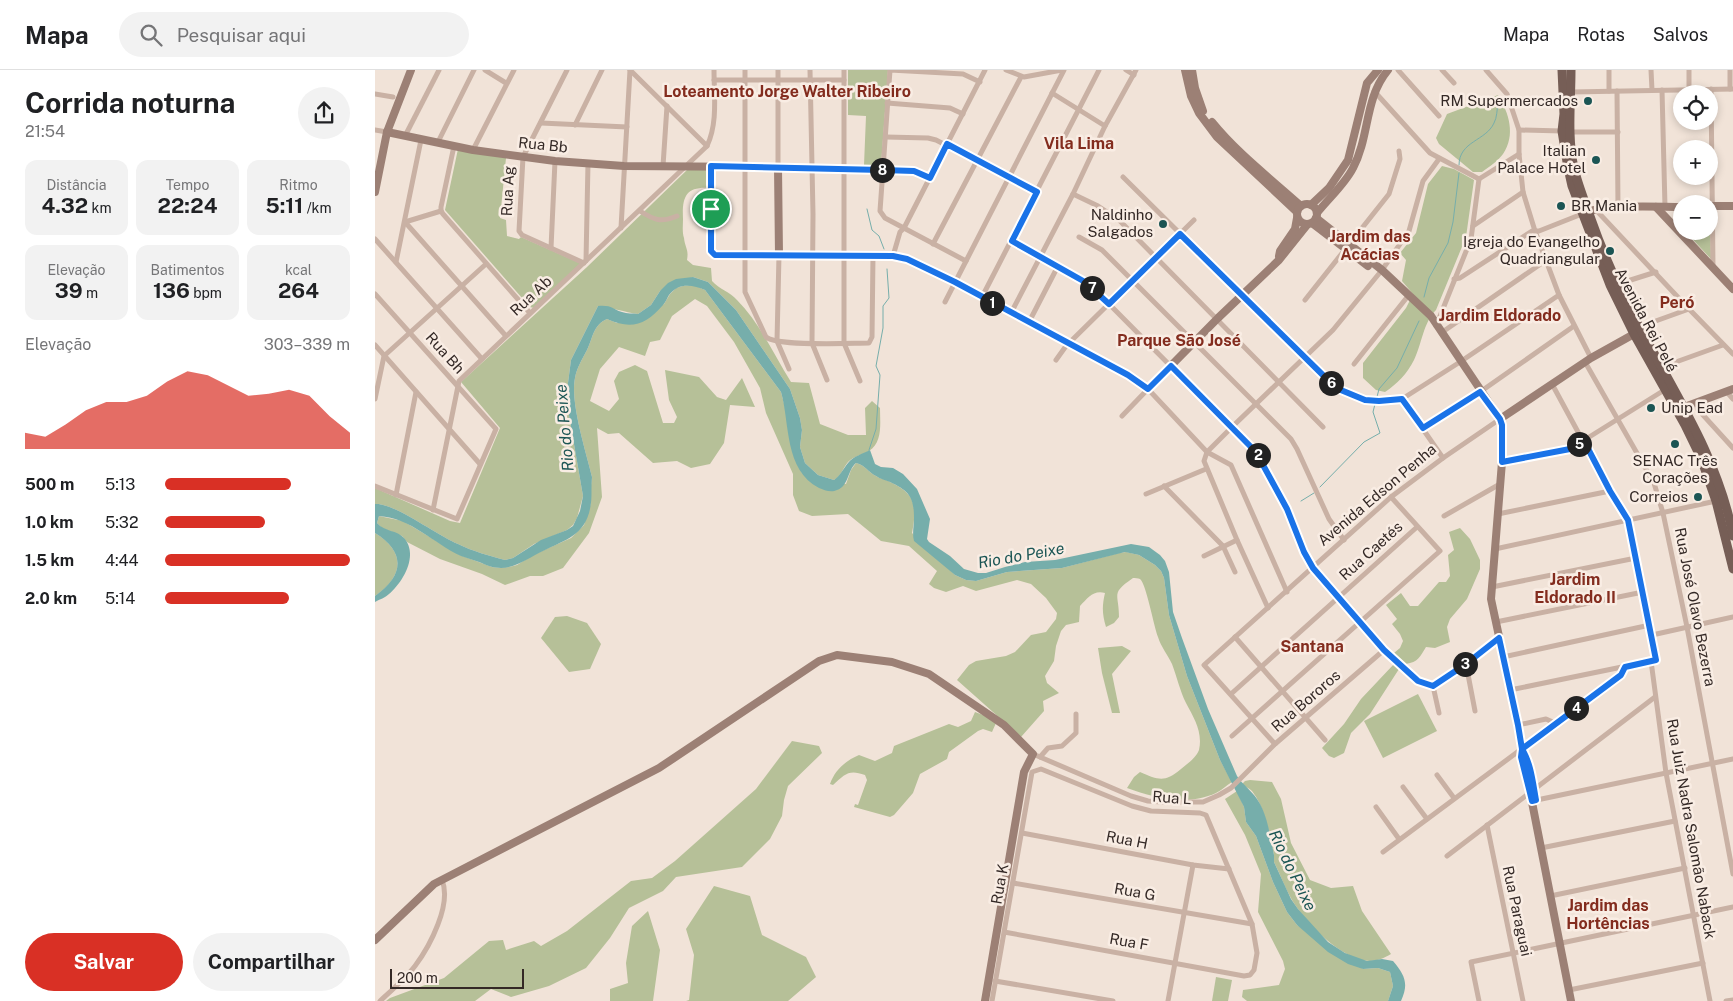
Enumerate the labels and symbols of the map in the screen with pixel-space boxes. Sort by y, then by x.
district label: Loteamento Jorge Walter Ribeiro [663,82,911,101]
place label: RM Supermercados [1440,92,1578,109]
marker: RM Supermercados [1582,95,1594,107]
street label: Rua Bb [517,133,569,156]
district label: Vila Lima [1044,134,1114,153]
place label: Italian Palace Hotel [1497,142,1586,176]
marker: Italian Palace Hotel [1590,154,1602,166]
pin: 8 [869,158,895,182]
street label: Rua Ag [498,165,517,217]
pin [690,188,732,230]
place label: BR Mania [1571,197,1637,214]
marker: BR Mania [1555,200,1567,212]
place label: Naldinho Salgados [1088,206,1153,240]
marker: Naldinho Salgados [1157,218,1169,230]
district label: Jardim das Acácias [1329,227,1411,264]
place label: Igreja do Evangelho Quadriangular [1463,233,1600,267]
marker: Igreja do Evangelho Quadriangular [1604,245,1616,257]
street label: Avenida Rei Pelé [1612,265,1681,375]
street label: Rua Ab [506,272,555,319]
pin: 7 [1079,276,1105,300]
pin: 1 [979,290,1005,316]
district label: Peró [1659,293,1695,312]
district label: Jardim Eldorado [1439,306,1561,325]
street label: Rua Bh [423,329,468,377]
district label: Parque São José [1117,331,1241,350]
pin: 6 [1319,370,1343,396]
water label: Rio do Peixe [551,383,578,472]
place label: Unip Ead [1661,399,1723,416]
marker: Unip Ead [1645,402,1657,414]
pin: 5 [1567,432,1591,456]
marker: SENAC Três Corações [1669,438,1681,450]
street label: Avenida Edson Penha [1314,440,1439,549]
pin: 2 [1245,442,1271,468]
place label: SENAC Três Corações [1632,452,1718,486]
place label: Correios [1629,488,1688,505]
marker: Correios [1692,491,1704,503]
street label: Rua Caetés [1336,518,1406,583]
street label: Rua José Olavo Bezerra [1672,526,1719,688]
water label: Rio do Peixe [976,538,1066,572]
district label: Jardim Eldorado II [1534,570,1616,607]
district label: Santana [1280,637,1344,656]
pin: 3 [1453,652,1477,676]
street label: Rua Bororos [1268,666,1343,735]
pin: 4 [1563,696,1589,720]
street label: Rua Juiz Nadra Salomão Naback [1664,717,1719,940]
street label: Rua L [1152,788,1192,807]
street label: Rua H [1105,827,1149,852]
water label: Rio do Peixe [1265,827,1320,914]
street label: Rua K [988,862,1011,906]
street label: Rua Paraguai [1500,864,1535,958]
street label: Rua G [1113,880,1157,903]
district label: Jardim das Hortências [1566,896,1650,933]
street label: Rua F [1108,930,1150,953]
scale bar [390,966,524,989]

